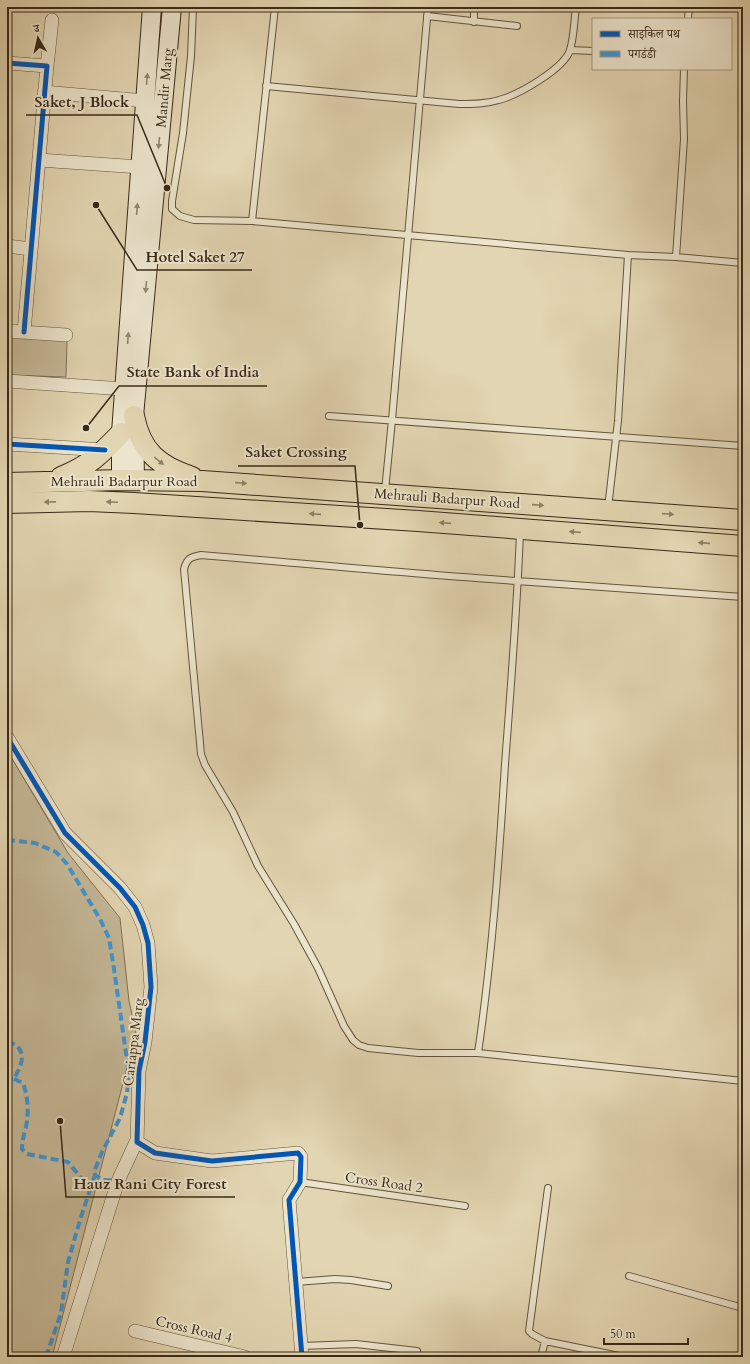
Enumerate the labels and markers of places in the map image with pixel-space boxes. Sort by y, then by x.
callout: Saket, J Block [26,88,137,115]
callout: Hotel Saket 27 [137,243,252,270]
callout: State Bank of India [119,359,267,386]
callout: Saket Crossing [238,439,355,466]
callout: Hauz Rani City Forest [66,1170,235,1197]

